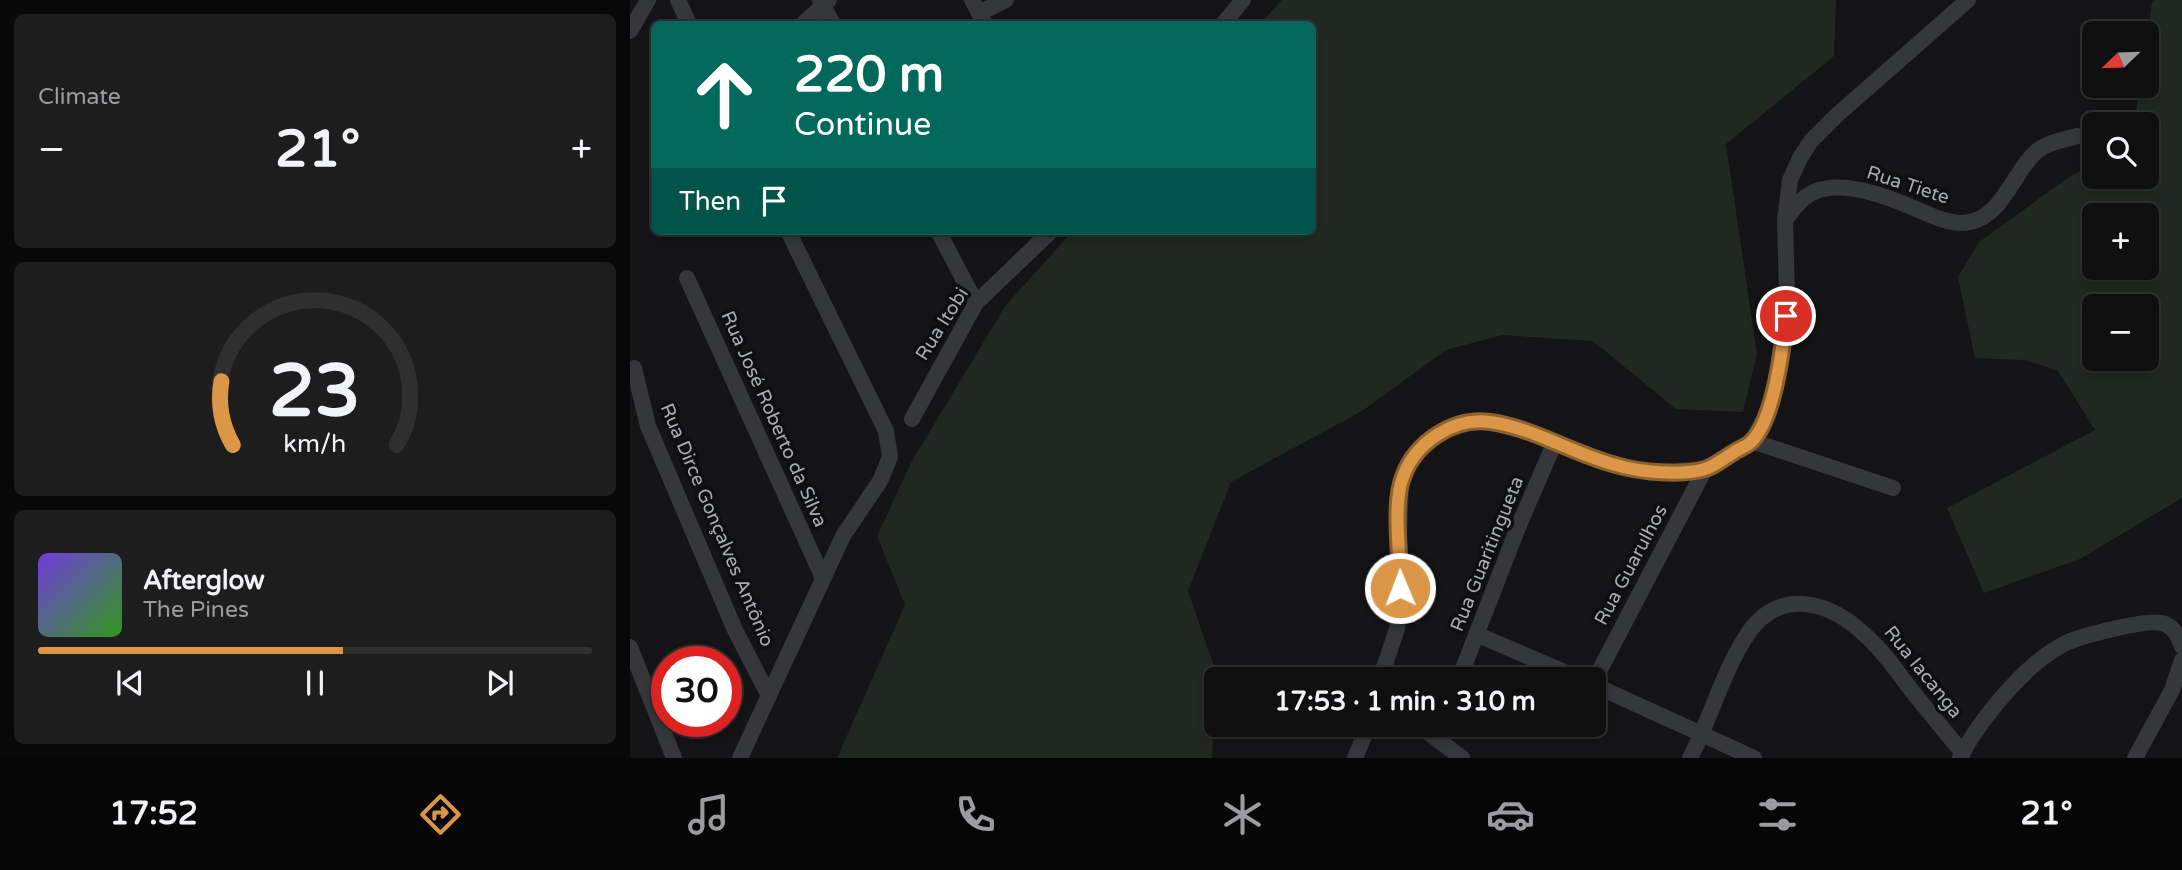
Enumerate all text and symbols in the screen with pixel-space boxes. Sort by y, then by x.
north arrow [2082,21,2160,98]
map controls [2082,21,2159,371]
text: 220 m [794,46,944,105]
icon: ahead [679,49,770,140]
text: Climate [38,83,121,111]
text: Continue [794,106,931,144]
button: search [2082,112,2159,189]
text: 21° [275,118,360,181]
text: − [38,127,65,173]
text: + [571,127,592,173]
street label: Rua Tiete [1864,161,1952,209]
icon: arrive [755,182,793,220]
text: Then [679,186,741,217]
button: + [2082,203,2159,280]
street label: Rua Itobi [911,284,973,364]
pin [1756,286,1816,346]
button: − [2082,294,2159,371]
icon: arrive [1767,297,1805,335]
street label: Rua José Roberto da Silva [716,308,832,530]
text: 23 [269,348,361,436]
street label: Rua Dirce Gonçalves Antônio [656,400,778,650]
text: km/h [284,429,346,459]
street label: Rua Guaritingueta [1446,473,1528,635]
street label: Rua Guarulhos [1590,501,1672,629]
position arrow [1363,551,1437,625]
text: Afterglow [143,565,265,596]
text: The Pines [143,596,249,624]
street label: Rua Iacanga [1879,622,1967,722]
speed limit sign: 30 [651,646,742,737]
icon: previous [111,664,149,702]
icon: pause [296,664,334,702]
icon: next [481,664,519,702]
text: 17:53 · 1 min · 310 m [1274,686,1536,717]
icon: directions [416,790,465,839]
icon: music [684,790,733,839]
icon: phone [951,790,1000,839]
icon: climate [1218,790,1267,839]
icon: car [1486,790,1535,839]
icon: filters [1753,790,1802,839]
text: 17:52 [109,795,198,833]
text: 21° [2020,795,2073,833]

